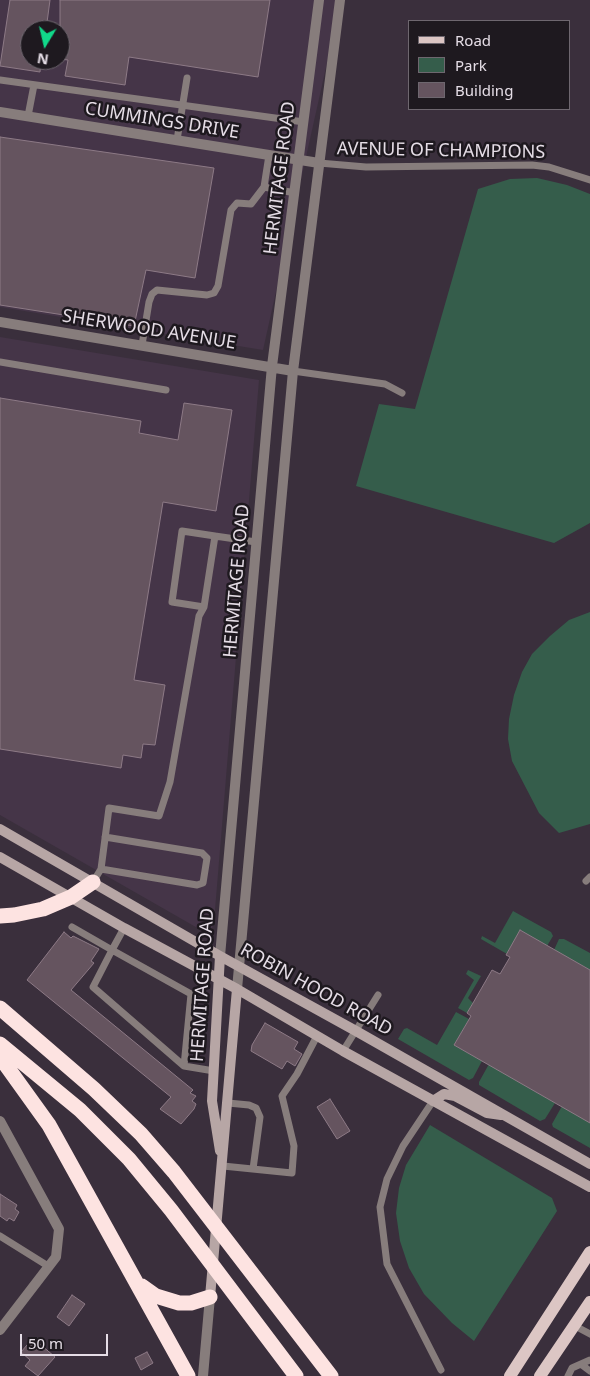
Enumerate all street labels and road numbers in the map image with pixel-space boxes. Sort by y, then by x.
street label: CUMMINGS DRIVE [83,98,241,144]
street label: HERMITAGE ROAD [260,100,300,256]
street label: AVENUE OF CHAMPIONS [337,138,545,164]
street label: SHERWOOD AVENUE [61,306,237,354]
street label: HERMITAGE ROAD [220,503,254,659]
street label: HERMITAGE ROAD [187,907,219,1063]
street label: ROBIN HOOD ROAD [236,939,396,1041]

